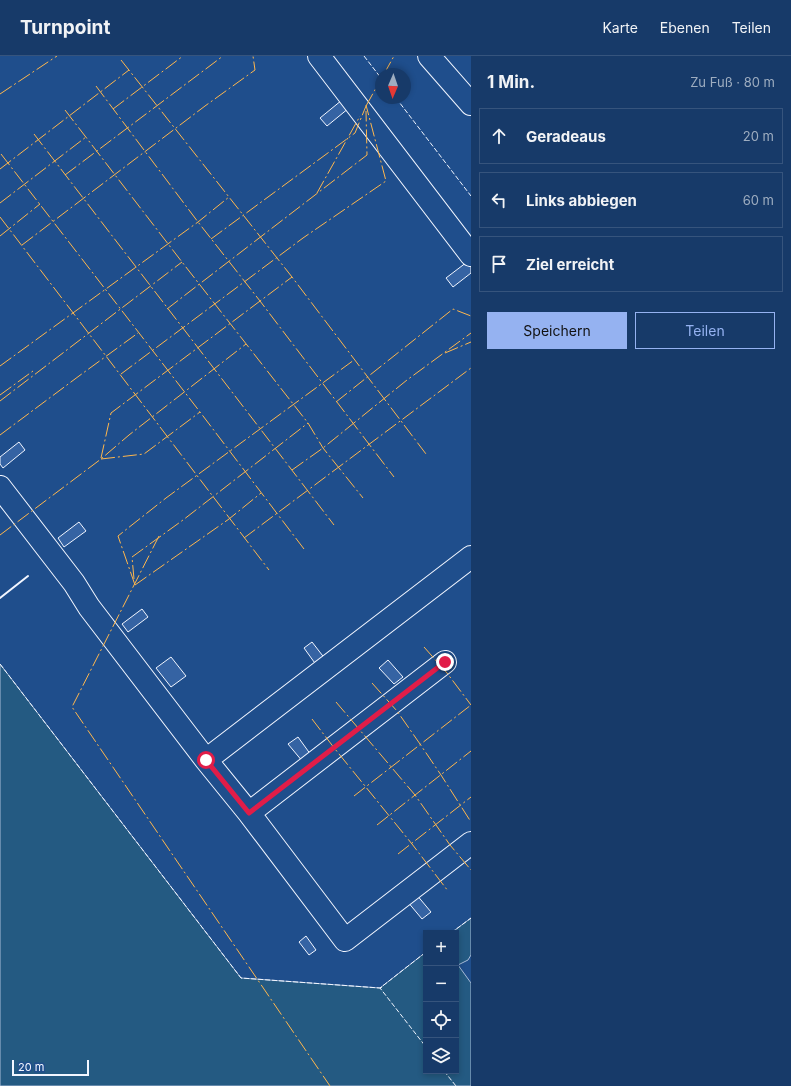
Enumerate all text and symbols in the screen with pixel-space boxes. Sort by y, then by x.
text: Turnpoint [20,16,110,39]
text: Karte [602,19,638,36]
text: Ebenen [660,19,710,36]
text: Teilen [732,19,771,36]
north arrow [375,68,411,104]
text: 1 Min. [487,72,535,92]
text: Zu Fuß · 80 m [690,74,775,90]
icon: ahead [488,125,510,147]
text: Geradeaus [526,127,606,146]
text: 20 m [743,128,774,144]
icon: left [488,189,510,211]
text: Links abbiegen [526,191,637,210]
text: 60 m [743,192,774,208]
icon: arrive [488,253,510,275]
text: Ziel erreicht [526,255,614,274]
button: Speichern [487,312,627,349]
button: Teilen [635,312,775,349]
route end [436,653,454,671]
route start [197,751,215,769]
map controls [423,930,459,1074]
button: + [423,930,459,966]
button: − [423,966,459,1002]
button: locate [423,1002,459,1038]
button: layers [423,1038,459,1074]
scale bar [12,1058,89,1077]
text: 20 m [18,1060,44,1074]

